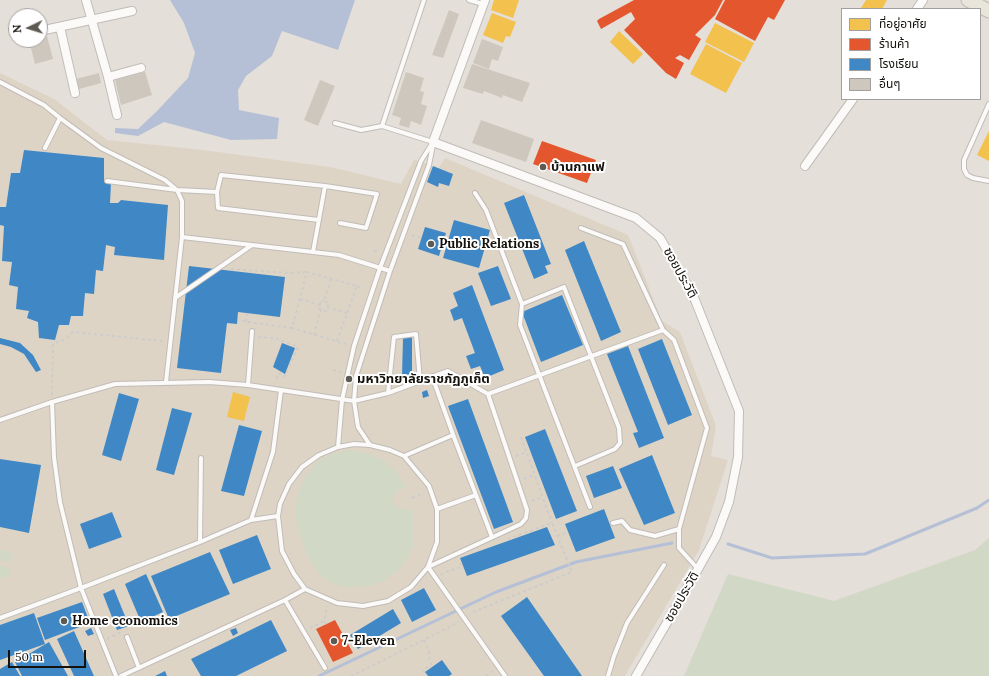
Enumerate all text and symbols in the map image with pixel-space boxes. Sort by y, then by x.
north arrow [8,8,48,48]
legend [841,8,981,100]
text: ที่อยู่อาศัย [879,16,927,31]
text: N [10,24,24,34]
text: ร้านค้า [879,36,909,51]
text: โรงเรียน [879,56,919,71]
text: อื่นๆ [879,76,900,91]
place label: บ้านกาแฟ [551,159,605,175]
marker: บ้านกาแฟ [538,162,548,172]
place label: Public Relations [439,236,539,252]
marker: Public Relations [426,239,436,249]
street label: ซอยประวัติ [660,245,700,301]
place label: มหาวิทยาลัยราชภัฏภูเก็ต [357,371,490,387]
marker: มหาวิทยาลัยราชภัฏภูเก็ต [344,374,354,384]
street label: ซอยประวัติ [661,569,703,625]
place label: Home economics [72,613,178,629]
marker: Home economics [59,616,69,626]
place label: 7-Eleven [342,633,395,649]
marker: 7-Eleven [329,636,339,646]
scale bar [10,642,88,668]
text: 50 m [15,649,43,664]

